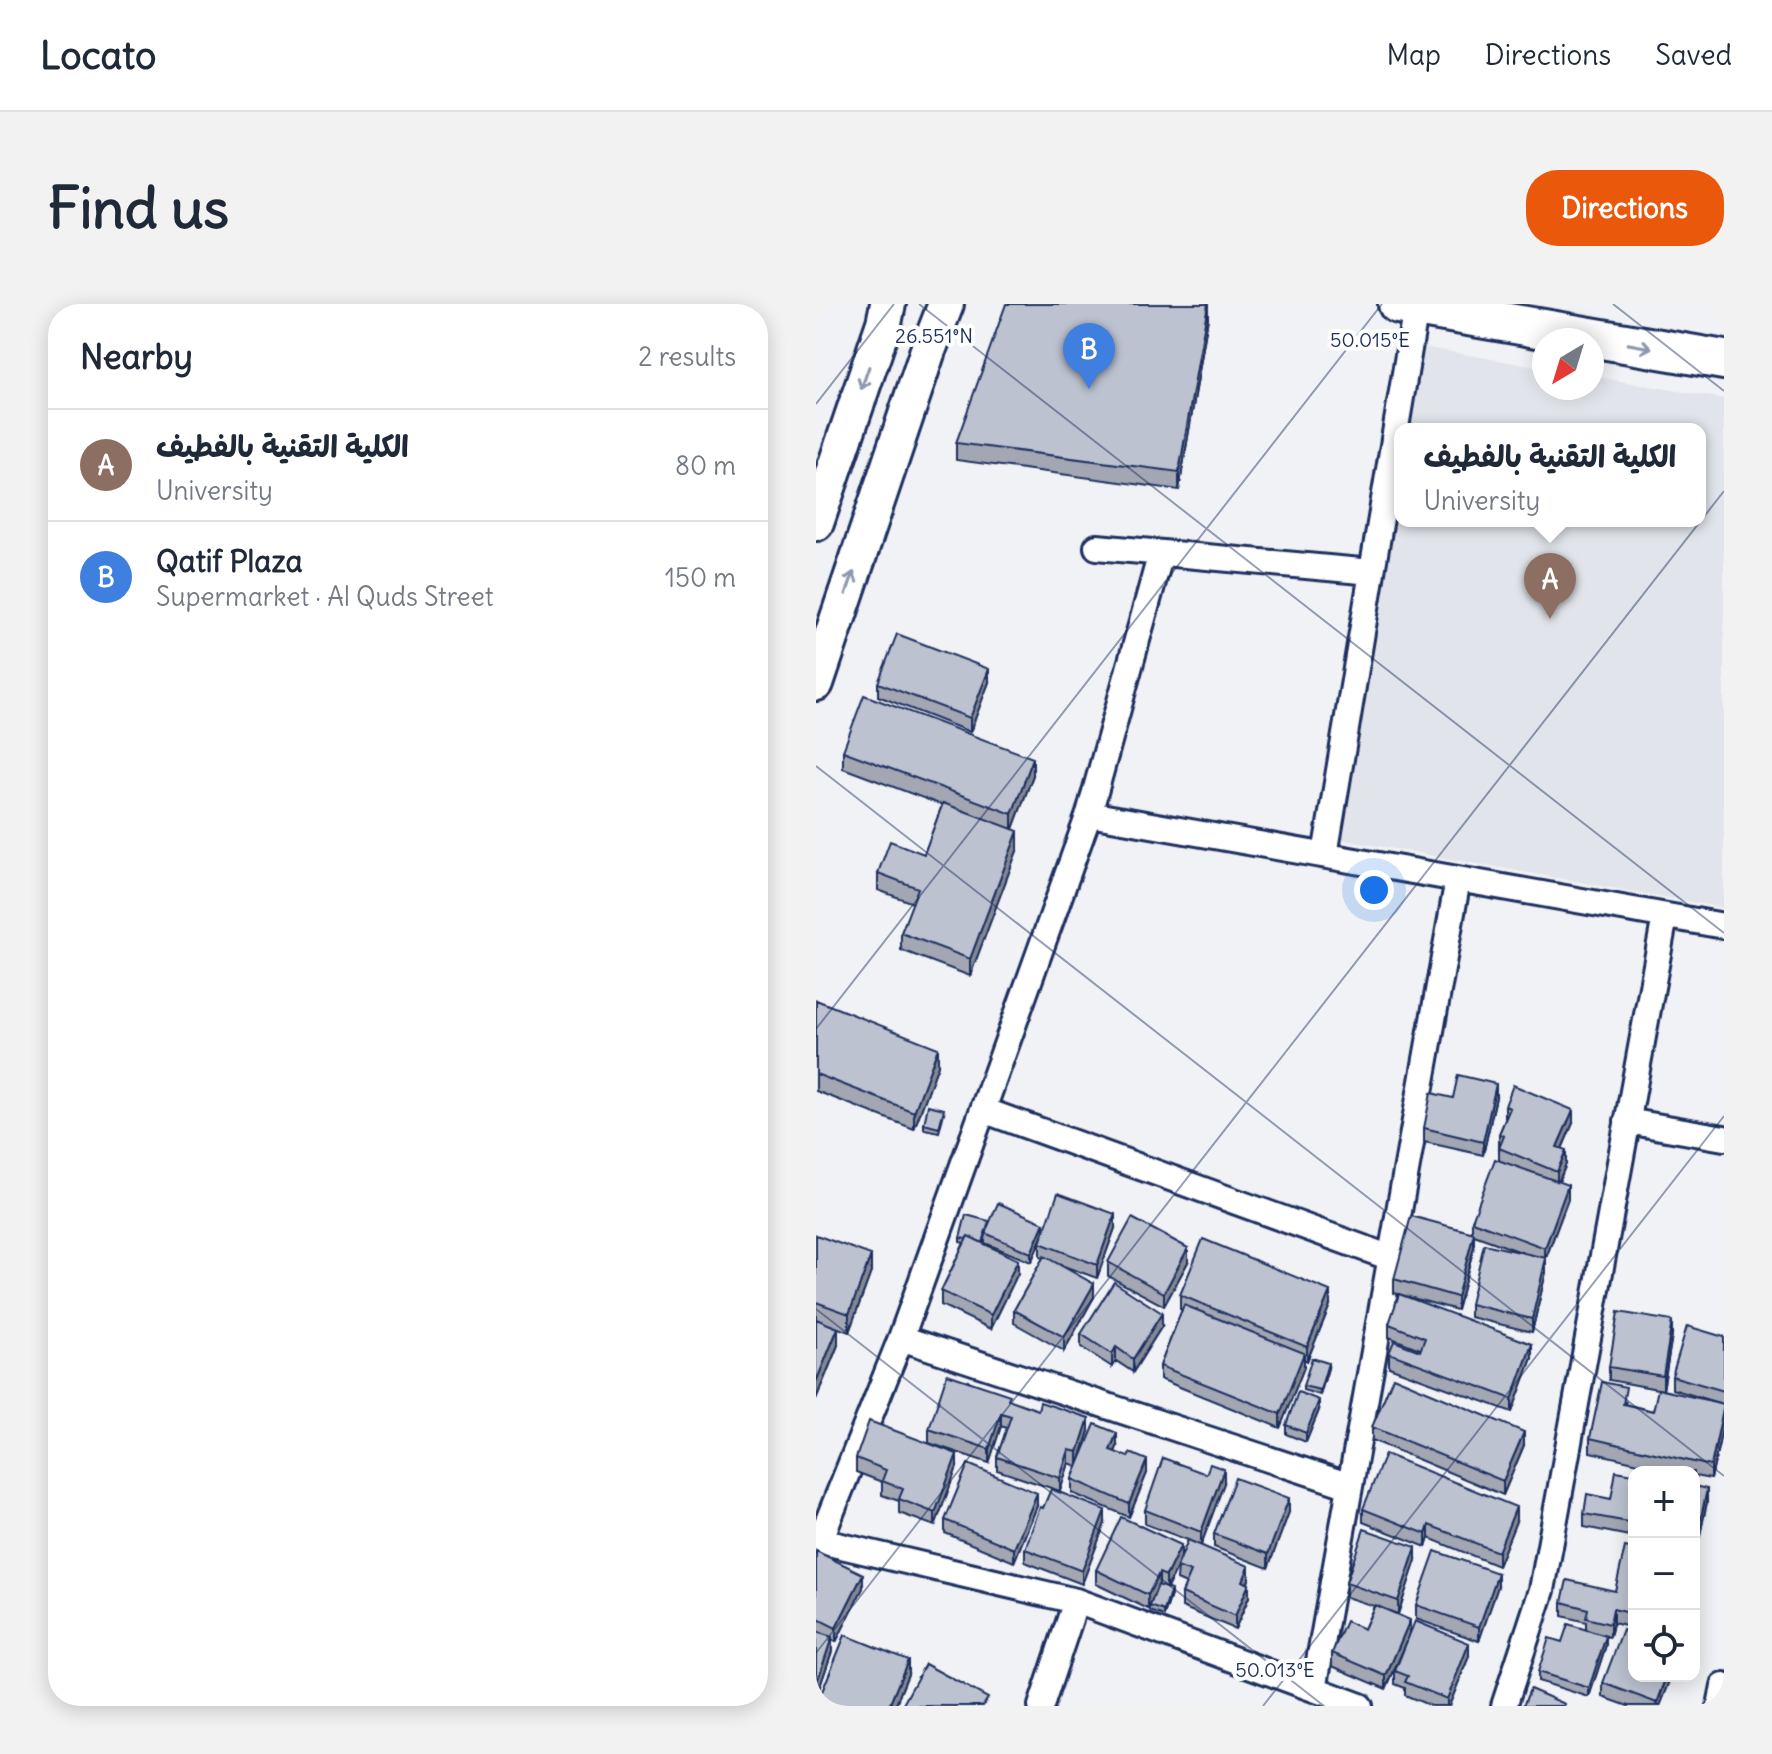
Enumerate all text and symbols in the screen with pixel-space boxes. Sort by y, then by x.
text: Locato [40,32,156,79]
text: Map [1386,37,1441,73]
text: Directions [1485,37,1611,73]
text: Saved [1655,37,1732,73]
button: Directions [1526,170,1724,246]
text: Find us [48,173,229,243]
text: 26.551°N [895,323,973,348]
pin: B [1063,323,1115,389]
text: 50.015°E [1330,327,1410,352]
north arrow [1532,328,1604,400]
text: Nearby [80,335,193,378]
one-way arrow [1627,339,1652,354]
text: 2 results [638,340,736,373]
one-way arrow [857,366,872,391]
popup [1394,423,1706,527]
text: الكلية التقنية بالفطيف [156,427,409,465]
text: الكلية التقنية بالفطيف [1424,437,1676,475]
text: A [98,449,114,482]
text: 80 m [675,449,736,482]
text: University [156,474,273,507]
text: University [1424,484,1540,517]
text: Qatif Plaza [156,542,303,580]
pin: A [1524,553,1576,619]
text: B [97,561,115,594]
text: 150 m [665,561,736,594]
one-way arrow [843,570,858,595]
text: Supermarket · Al Quds Street [156,580,493,613]
your location [1354,870,1394,910]
map controls [1628,1466,1700,1682]
button: + [1628,1466,1700,1538]
button: − [1628,1538,1700,1610]
button: locate [1628,1610,1700,1682]
text: 50.013°E [1235,1657,1315,1682]

